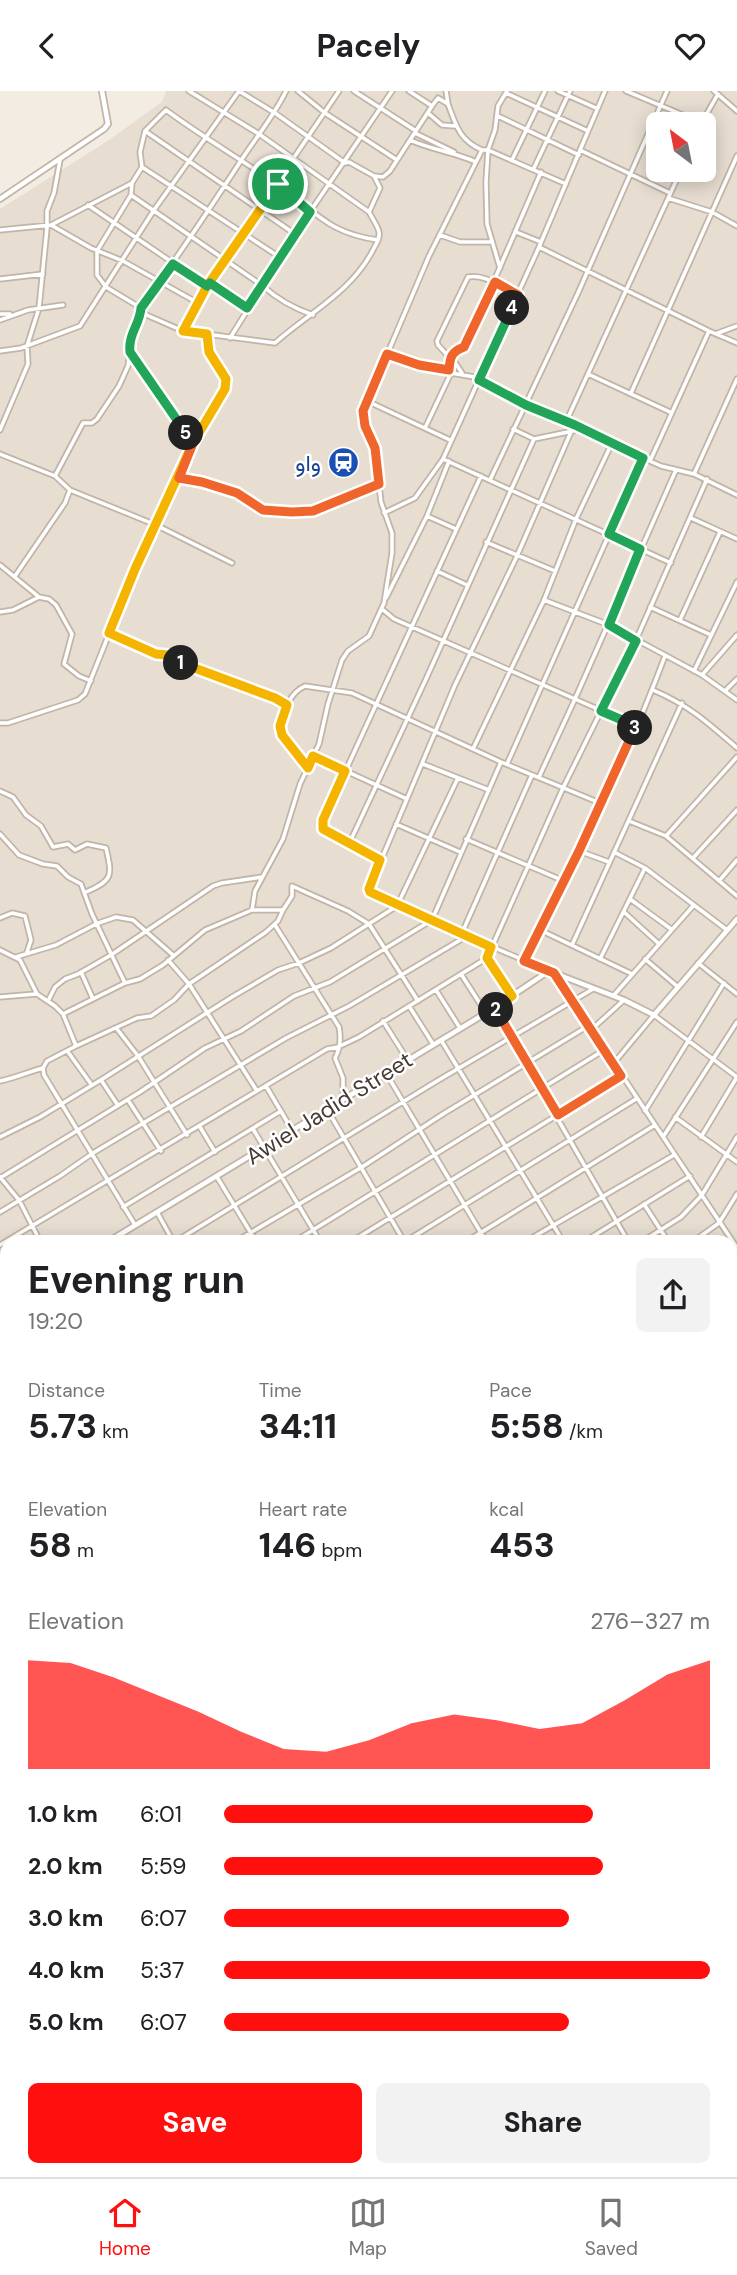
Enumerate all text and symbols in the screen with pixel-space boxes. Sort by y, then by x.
text: Pacely [317,25,420,67]
icon: back [28,27,66,65]
icon: heart [671,27,709,65]
north arrow [646,112,716,182]
map controls [646,112,716,182]
pin [248,154,308,214]
icon: arrive [259,165,297,203]
pin: 4 [494,291,530,325]
text: 4 [505,295,518,320]
pin: 5 [168,415,204,451]
text: 5 [180,420,191,445]
station icon: واو [327,446,361,480]
place label: واو [295,448,321,478]
pin: 1 [164,645,198,681]
text: 1 [177,650,184,675]
pin: 3 [618,711,652,745]
text: 3 [629,715,640,740]
pin: 2 [478,993,514,1027]
text: 2 [490,997,501,1022]
street label: Awiel Jadid Street [240,1045,418,1171]
text: Evening run [28,1255,245,1305]
button: share [636,1258,710,1332]
text: 19:20 [28,1306,83,1336]
text: Distance [28,1378,105,1403]
text: Time [259,1378,302,1403]
text: Pace [489,1378,532,1403]
text: 5.73 [28,1403,97,1449]
text: 34:11 [259,1403,337,1449]
text: 5:58 [489,1403,564,1449]
text: km [97,1419,129,1444]
text: /km [564,1419,603,1444]
text: Elevation [28,1497,107,1522]
text: Heart rate [259,1497,347,1522]
text: kcal [489,1497,524,1522]
text: 58 [28,1522,72,1568]
text: 146 [259,1522,316,1568]
text: 453 [489,1522,555,1568]
text: m [72,1538,94,1563]
text: bpm [316,1538,362,1563]
text: Elevation [28,1606,124,1636]
text: 276–327 m [590,1606,710,1636]
text: 1.0 km [28,1799,98,1829]
text: 6:01 [140,1799,182,1829]
text: 2.0 km [28,1851,103,1881]
text: 5:59 [140,1851,186,1881]
text: 3.0 km [28,1903,103,1933]
text: 6:07 [140,1903,187,1933]
text: 4.0 km [28,1955,104,1985]
text: 5:37 [140,1955,184,1985]
text: 5.0 km [28,2007,104,2037]
text: 6:07 [140,2007,187,2037]
button: Save [28,2083,362,2163]
button: Share [376,2083,710,2163]
tab: Home [99,2194,151,2261]
tab: Map [349,2194,387,2261]
tab: Saved [585,2194,638,2261]

